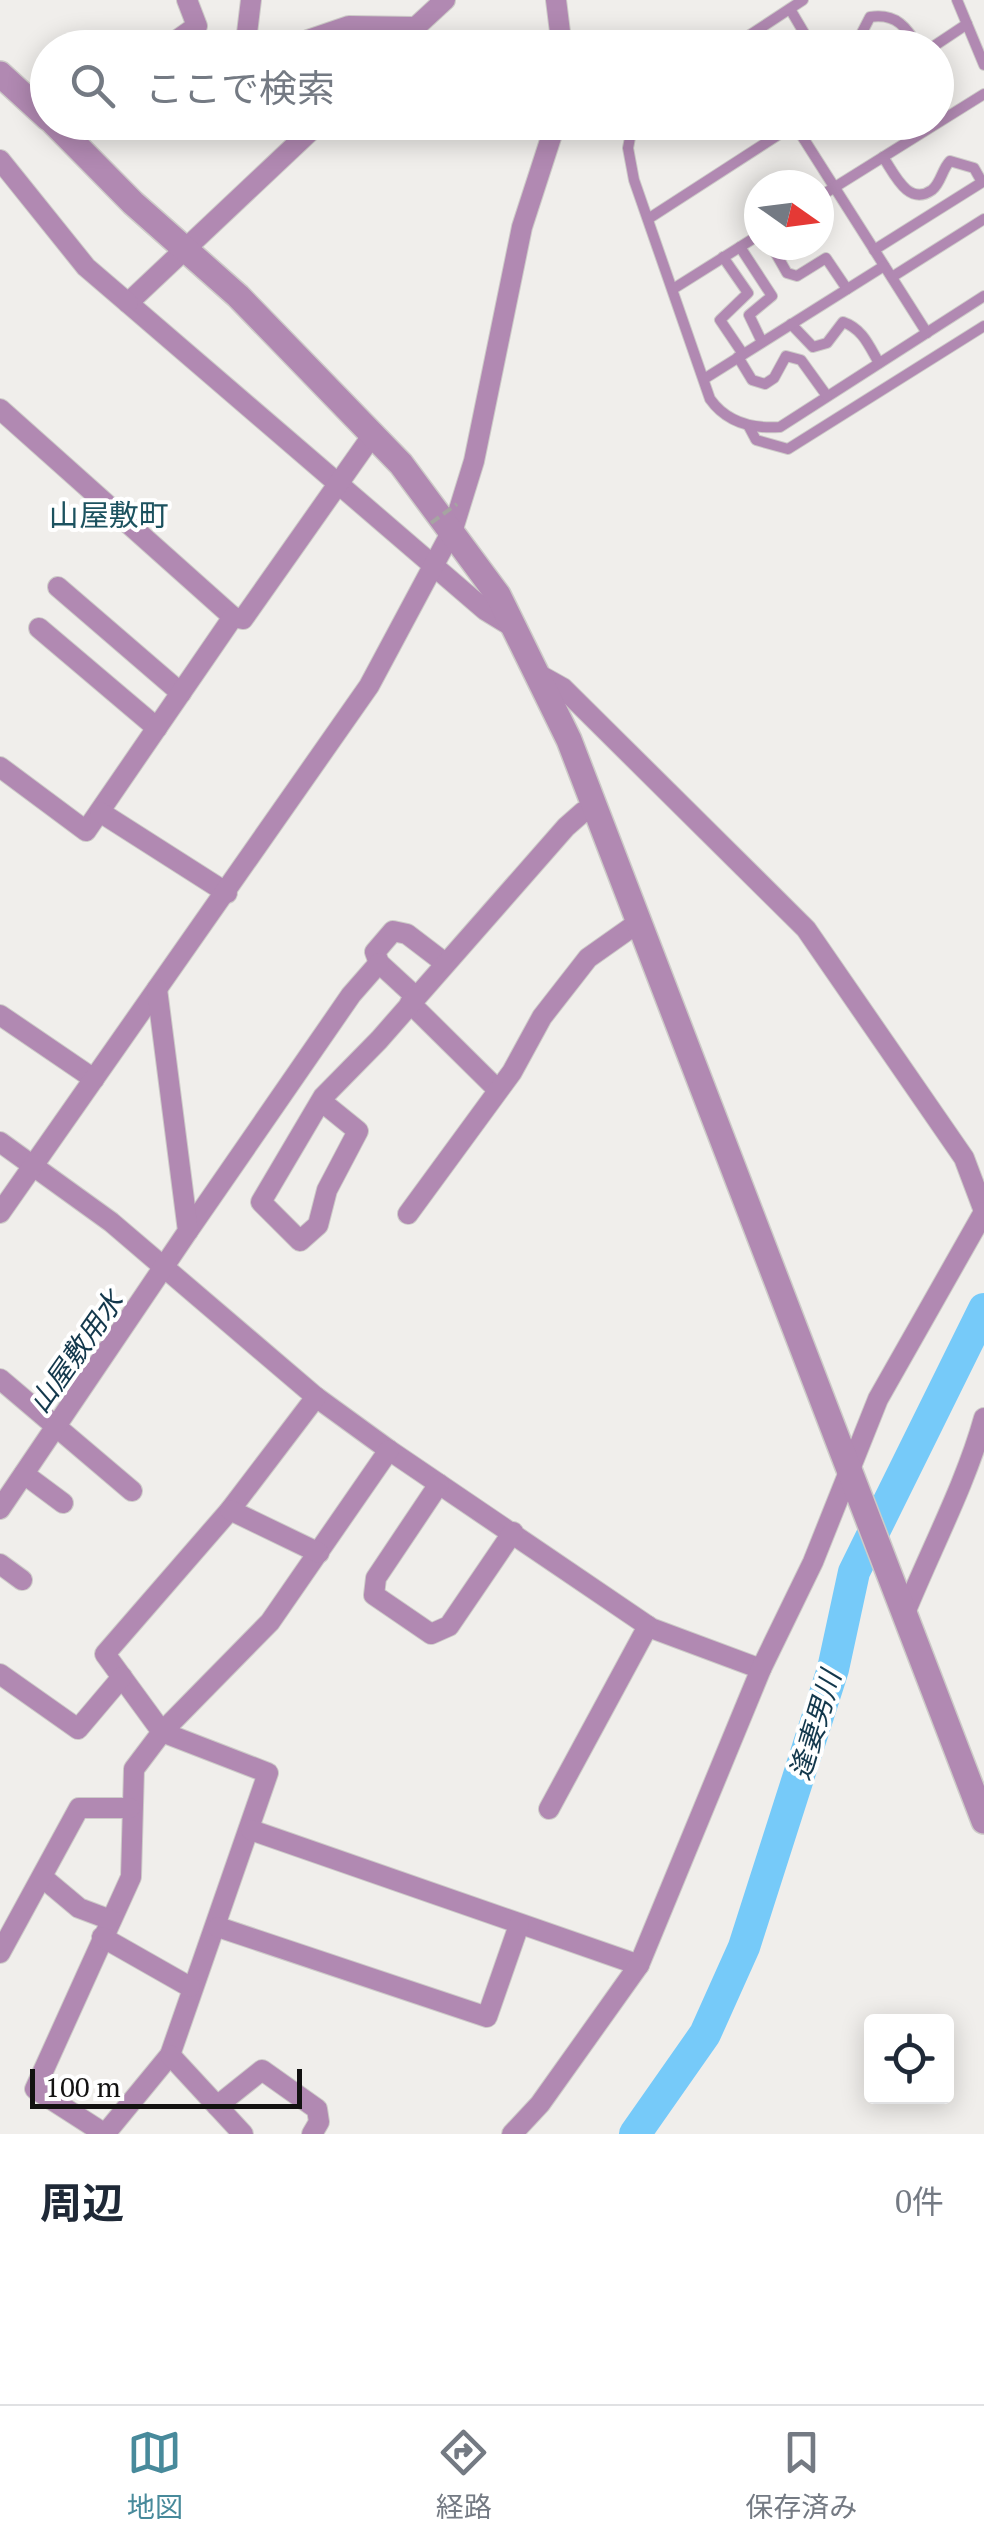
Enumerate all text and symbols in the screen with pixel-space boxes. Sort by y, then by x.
search box [30,30,954,140]
icon: search [65,58,120,113]
text: ここで検索 [145,63,335,113]
north arrow [744,170,834,260]
district label: 山屋敷町 [49,495,169,535]
water label: 山屋敷用水 [20,1281,133,1420]
water label: 逢妻男川 [780,1663,849,1784]
map controls [864,2014,954,2104]
button: locate [864,2014,954,2104]
scale bar [30,2064,302,2108]
text: 100 m [45,2068,121,2105]
text: 周辺 [40,2174,124,2230]
text: 0件 [895,2180,944,2222]
tab: 地図 [127,2425,183,2525]
tab: 経路 [436,2425,492,2525]
tab: 保存済み [745,2425,857,2525]

